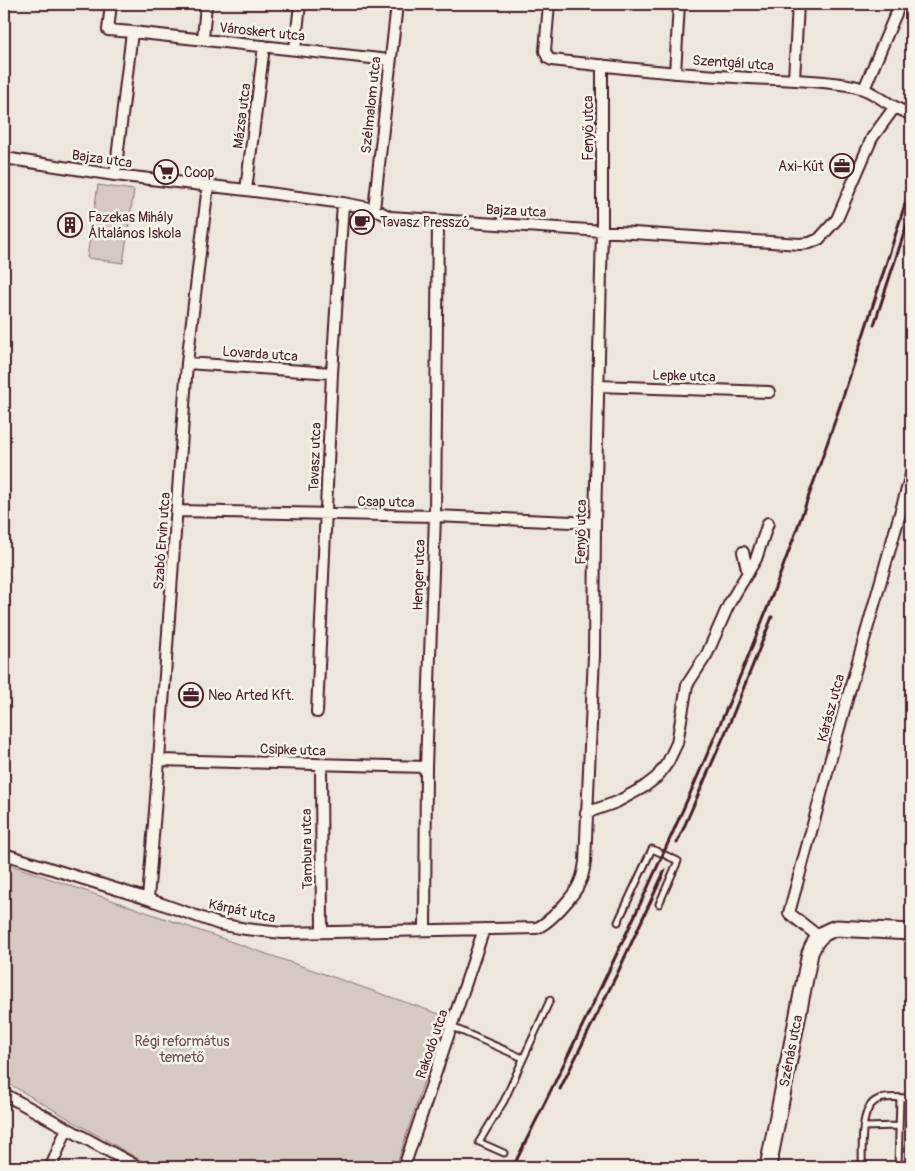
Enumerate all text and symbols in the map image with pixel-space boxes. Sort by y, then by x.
street label: Városkert utca [218,19,306,45]
street label: Szentgál utca [692,52,774,74]
street label: Szélmalom utca [357,56,385,154]
street label: Mázsa utca [230,82,254,150]
street label: Fenyő utca [580,95,597,161]
street label: Bajza utca [71,146,133,172]
office icon: Axi-Kút [829,153,855,179]
place label: Axi-Kút [778,158,824,175]
supermarket icon: Coop [153,159,179,185]
place label: Coop [184,164,215,181]
street label: Bajza utca [485,201,547,221]
place label: Fazekas Mihály Általános Iskola [88,209,181,242]
cafe icon: Tavasz Presszó [349,209,375,235]
building icon: Fazekas Mihály Általános Iskola [57,212,83,238]
place label: Tavasz Presszó [380,214,470,231]
street label: Lovarda utca [222,343,298,365]
street label: Lepke utca [652,366,716,386]
street label: Tavasz utca [305,422,325,492]
street label: Szabó Ervin utca [150,492,174,590]
street label: Csap utca [357,493,415,511]
street label: Fenyő utca [572,499,590,565]
street label: Henger utca [409,539,429,611]
street label: Kárász utca [814,672,848,744]
office icon: Neo Arted Kft. [178,682,204,708]
place label: Neo Arted Kft. [208,687,294,704]
street label: Csipke utca [260,740,326,760]
street label: Tambura utca [298,809,316,889]
street label: Kárpát utca [207,896,277,926]
street label: Rakodó utca [412,1007,452,1081]
street label: Szénás utca [776,1014,806,1088]
park label: Régi református temető [134,1033,230,1066]

